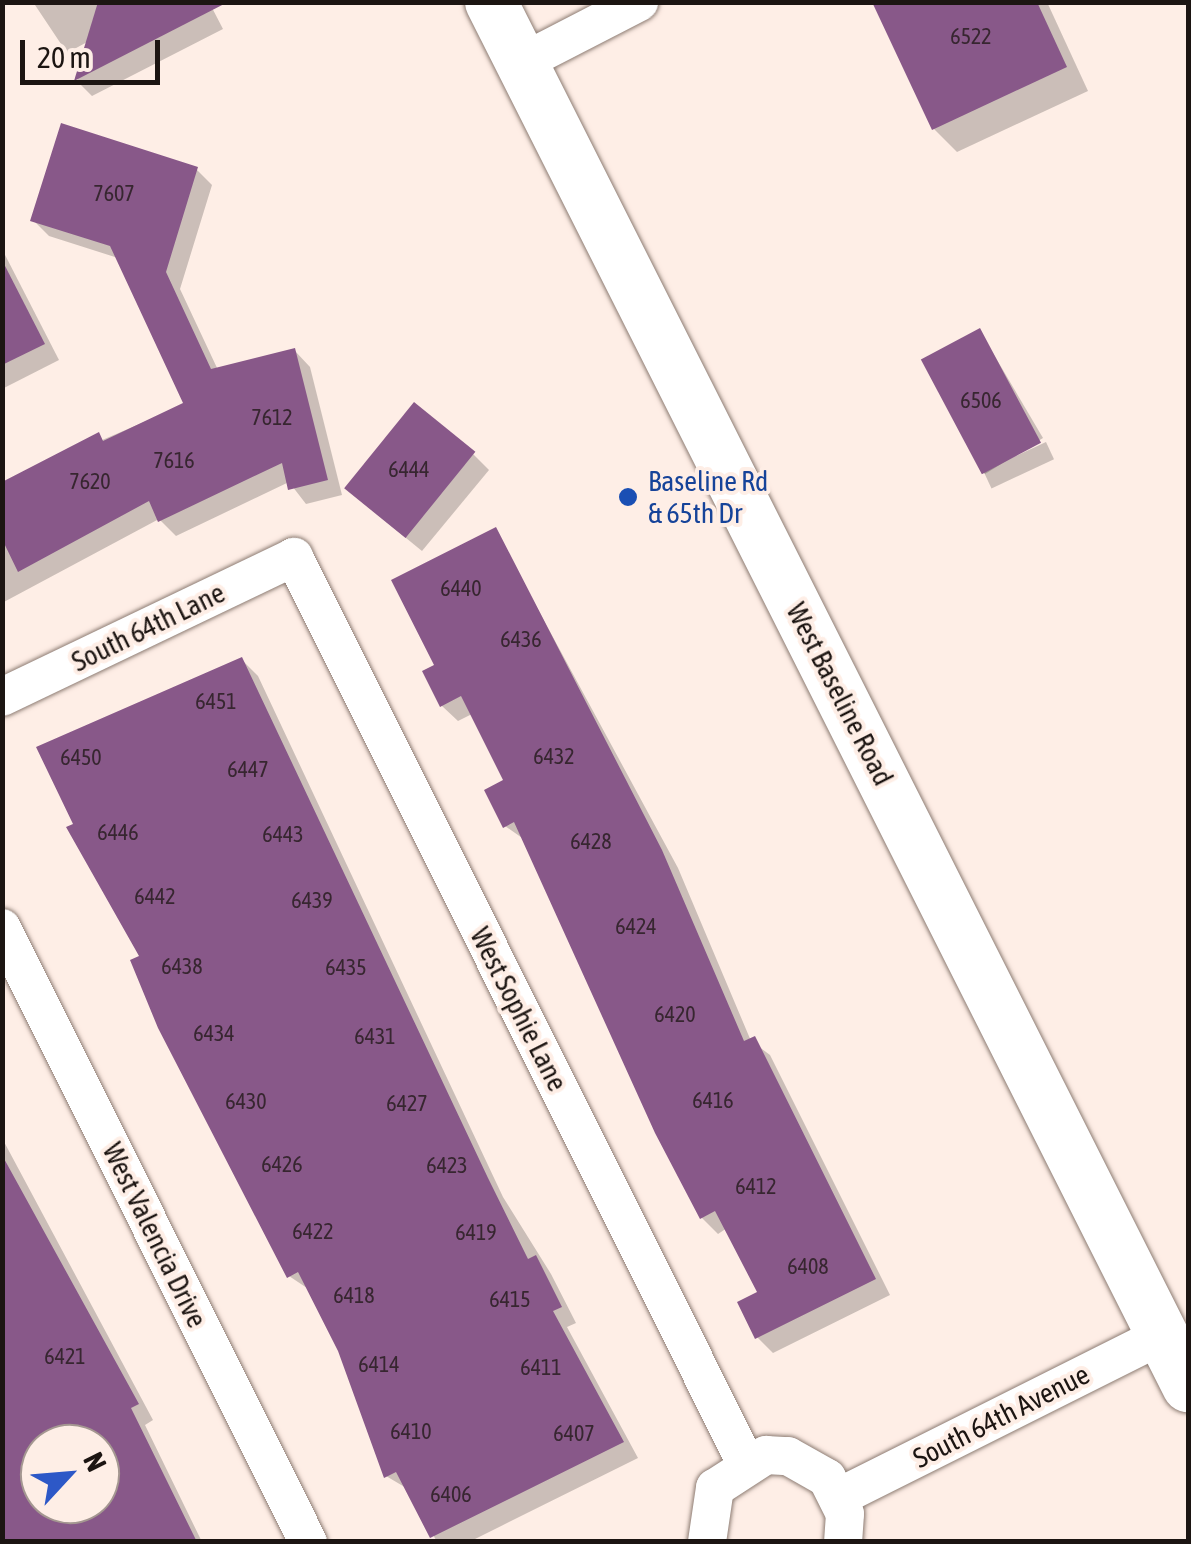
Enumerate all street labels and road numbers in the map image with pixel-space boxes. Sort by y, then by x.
street label: South 64th Lane [66,576,230,678]
street label: West Baseline Road [780,597,900,791]
street label: West Sophie Lane [463,922,575,1096]
street label: West Valencia Drive [96,1137,214,1333]
street label: South 64th Avenue [907,1357,1095,1475]

